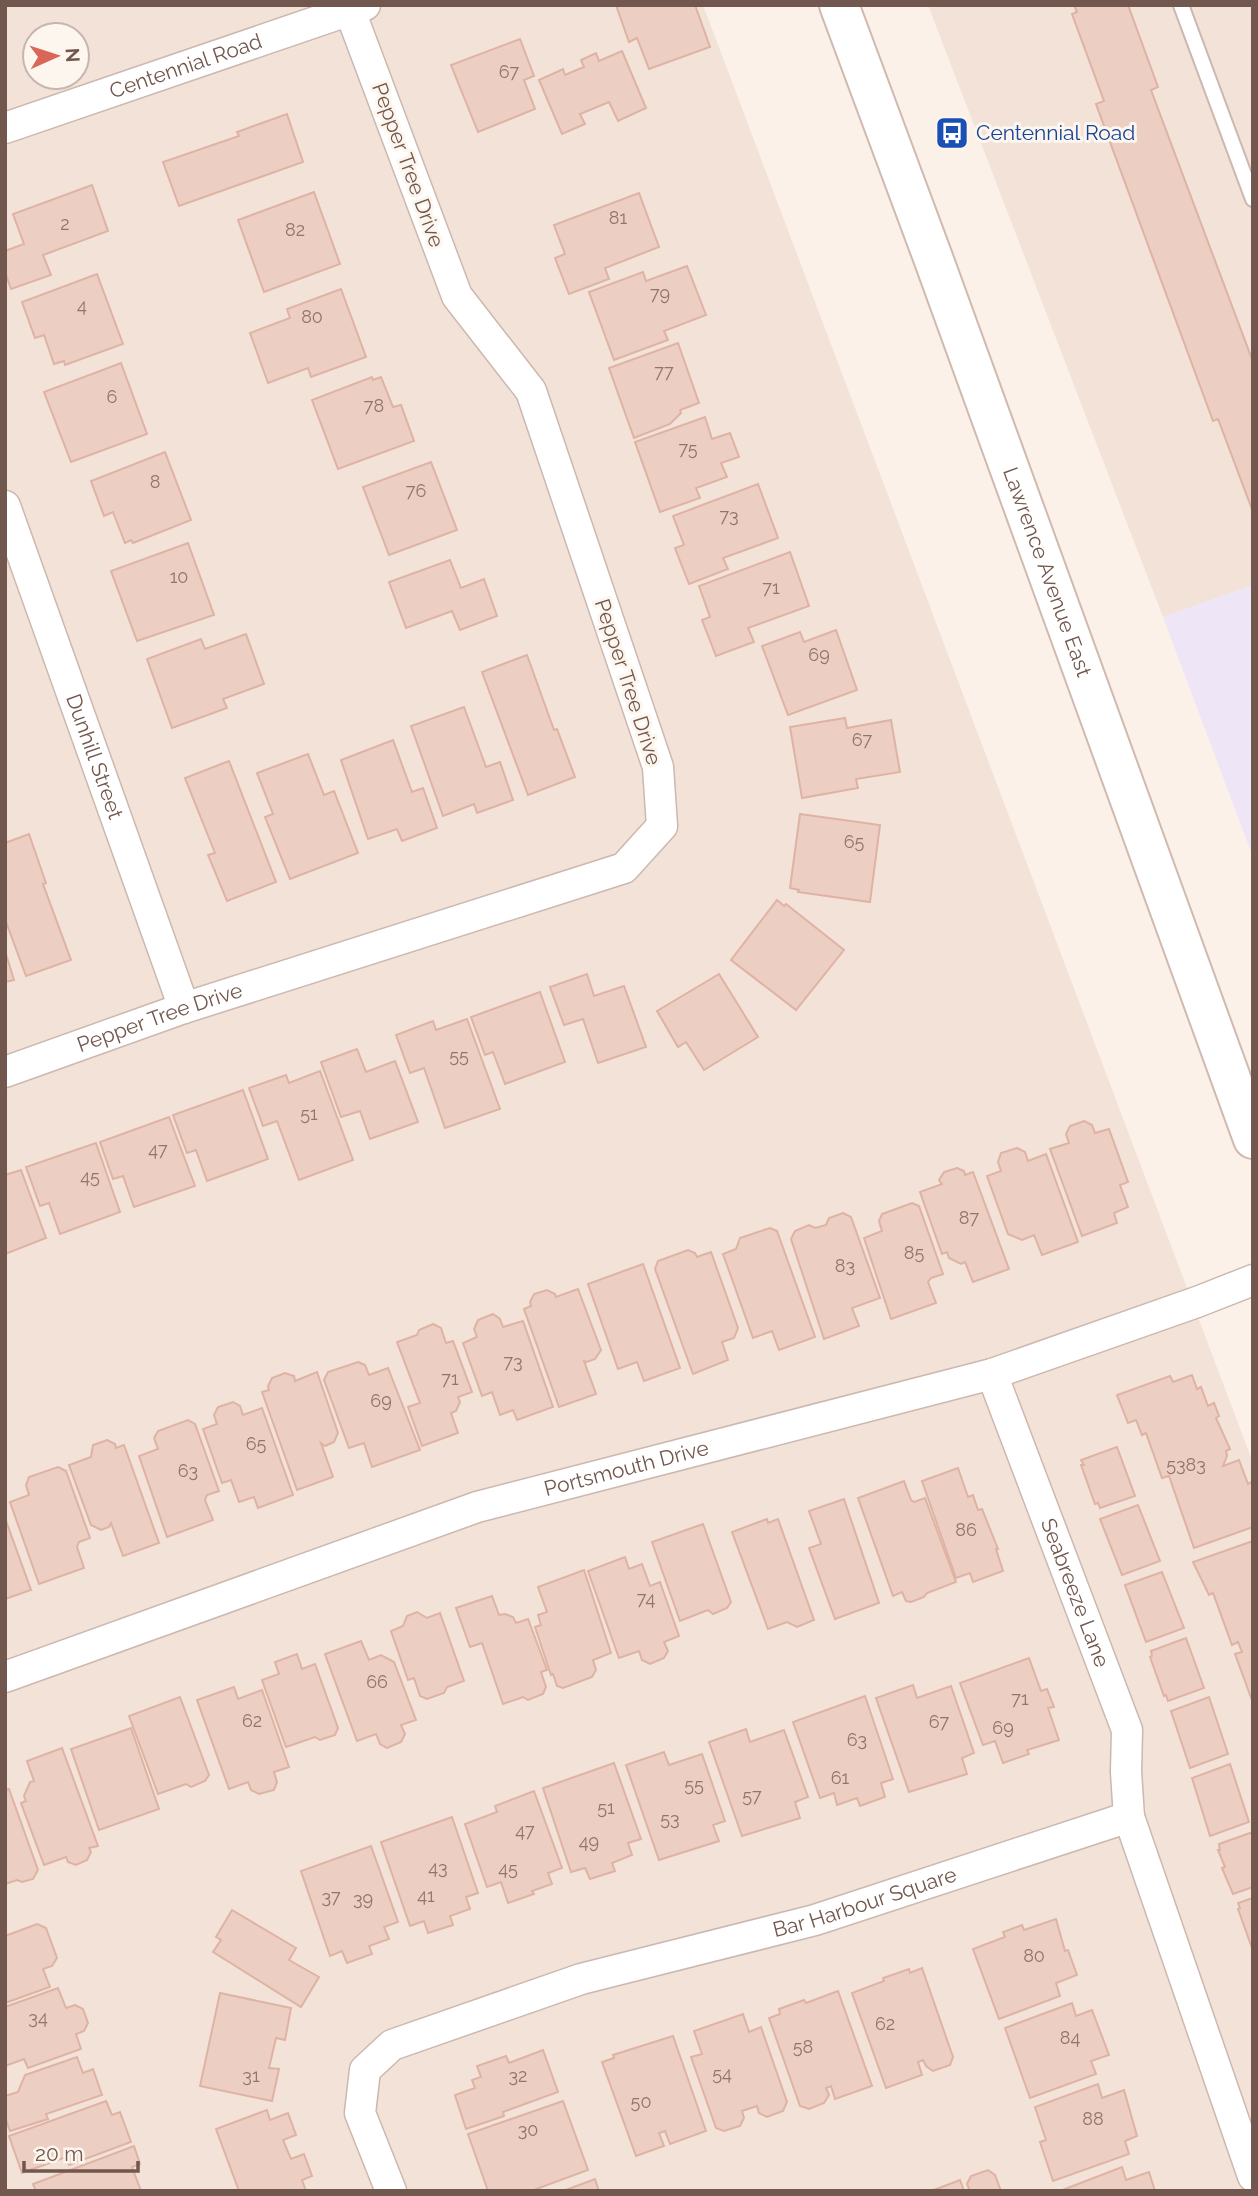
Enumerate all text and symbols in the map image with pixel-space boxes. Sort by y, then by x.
north arrow [21,21,91,91]
street label: Centennial Road [106,28,265,103]
text: N [62,47,84,63]
house number: 67 [499,61,520,82]
street label: Pepper Tree Drive [367,79,450,250]
bus stop icon: Centennial Road [933,114,971,152]
place label: Centennial Road [976,120,1135,145]
house number: 81 [609,207,627,228]
house number: 2 [60,213,70,234]
house number: 82 [285,219,305,240]
house number: 79 [650,283,670,304]
house number: 4 [77,295,87,316]
house number: 80 [301,306,323,327]
house number: 77 [654,361,674,382]
house number: 6 [107,386,118,407]
house number: 78 [364,395,384,416]
house number: 75 [678,438,698,459]
street label: Lawrence Avenue East [998,464,1097,680]
house number: 8 [150,471,160,492]
house number: 76 [406,480,426,501]
house number: 73 [719,505,739,526]
house number: 10 [170,566,188,587]
house number: 71 [762,577,780,598]
street label: Pepper Tree Drive [590,596,667,768]
house number: 69 [808,644,830,665]
street label: Dunhill Street [61,690,129,822]
house number: 67 [852,729,873,750]
house number: 65 [844,831,865,852]
street label: Pepper Tree Drive [73,977,245,1057]
house number: 55 [449,1045,469,1066]
house number: 51 [300,1103,318,1124]
house number: 47 [148,1139,168,1160]
house number: 45 [80,1166,100,1187]
house number: 87 [959,1207,980,1228]
house number: 85 [904,1242,924,1263]
house number: 83 [835,1255,855,1276]
house number: 73 [503,1351,523,1372]
house number: 71 [441,1368,459,1389]
house number: 69 [370,1390,392,1411]
house number: 65 [246,1433,267,1454]
street label: Portsmouth Drive [541,1435,711,1501]
house number: 5383 [1166,1454,1206,1475]
house number: 63 [178,1460,198,1481]
street label: Seabreeze Lane [1036,1515,1115,1671]
house number: 86 [955,1519,977,1540]
house number: 74 [637,1588,655,1609]
house number: 66 [366,1671,388,1692]
house number: 71 [1011,1688,1029,1709]
house number: 62 [242,1710,262,1731]
house number: 67 [929,1711,950,1732]
house number: 69 [992,1717,1014,1738]
house number: 63 [847,1729,867,1750]
house number: 61 [831,1767,850,1788]
house number: 55 [684,1774,704,1795]
house number: 57 [742,1785,762,1806]
house number: 51 [597,1797,615,1818]
house number: 53 [660,1808,680,1829]
house number: 47 [515,1820,535,1841]
house number: 49 [579,1831,599,1852]
house number: 43 [428,1857,448,1878]
house number: 45 [498,1858,518,1879]
street label: Bar Harbour Square [770,1862,959,1942]
house number: 41 [417,1885,435,1906]
house number: 37 [321,1886,341,1907]
house number: 39 [353,1888,373,1909]
house number: 80 [1023,1945,1045,1966]
house number: 34 [28,2007,48,2028]
house number: 62 [875,2013,895,2034]
house number: 84 [1060,2027,1080,2048]
house number: 58 [793,2036,813,2057]
house number: 54 [712,2063,732,2084]
house number: 31 [242,2065,260,2086]
house number: 32 [509,2065,528,2086]
house number: 50 [631,2091,651,2112]
house number: 88 [1082,2108,1104,2129]
house number: 30 [518,2119,538,2140]
scale bar [24,2130,138,2174]
text: 20 m [35,2141,83,2166]

